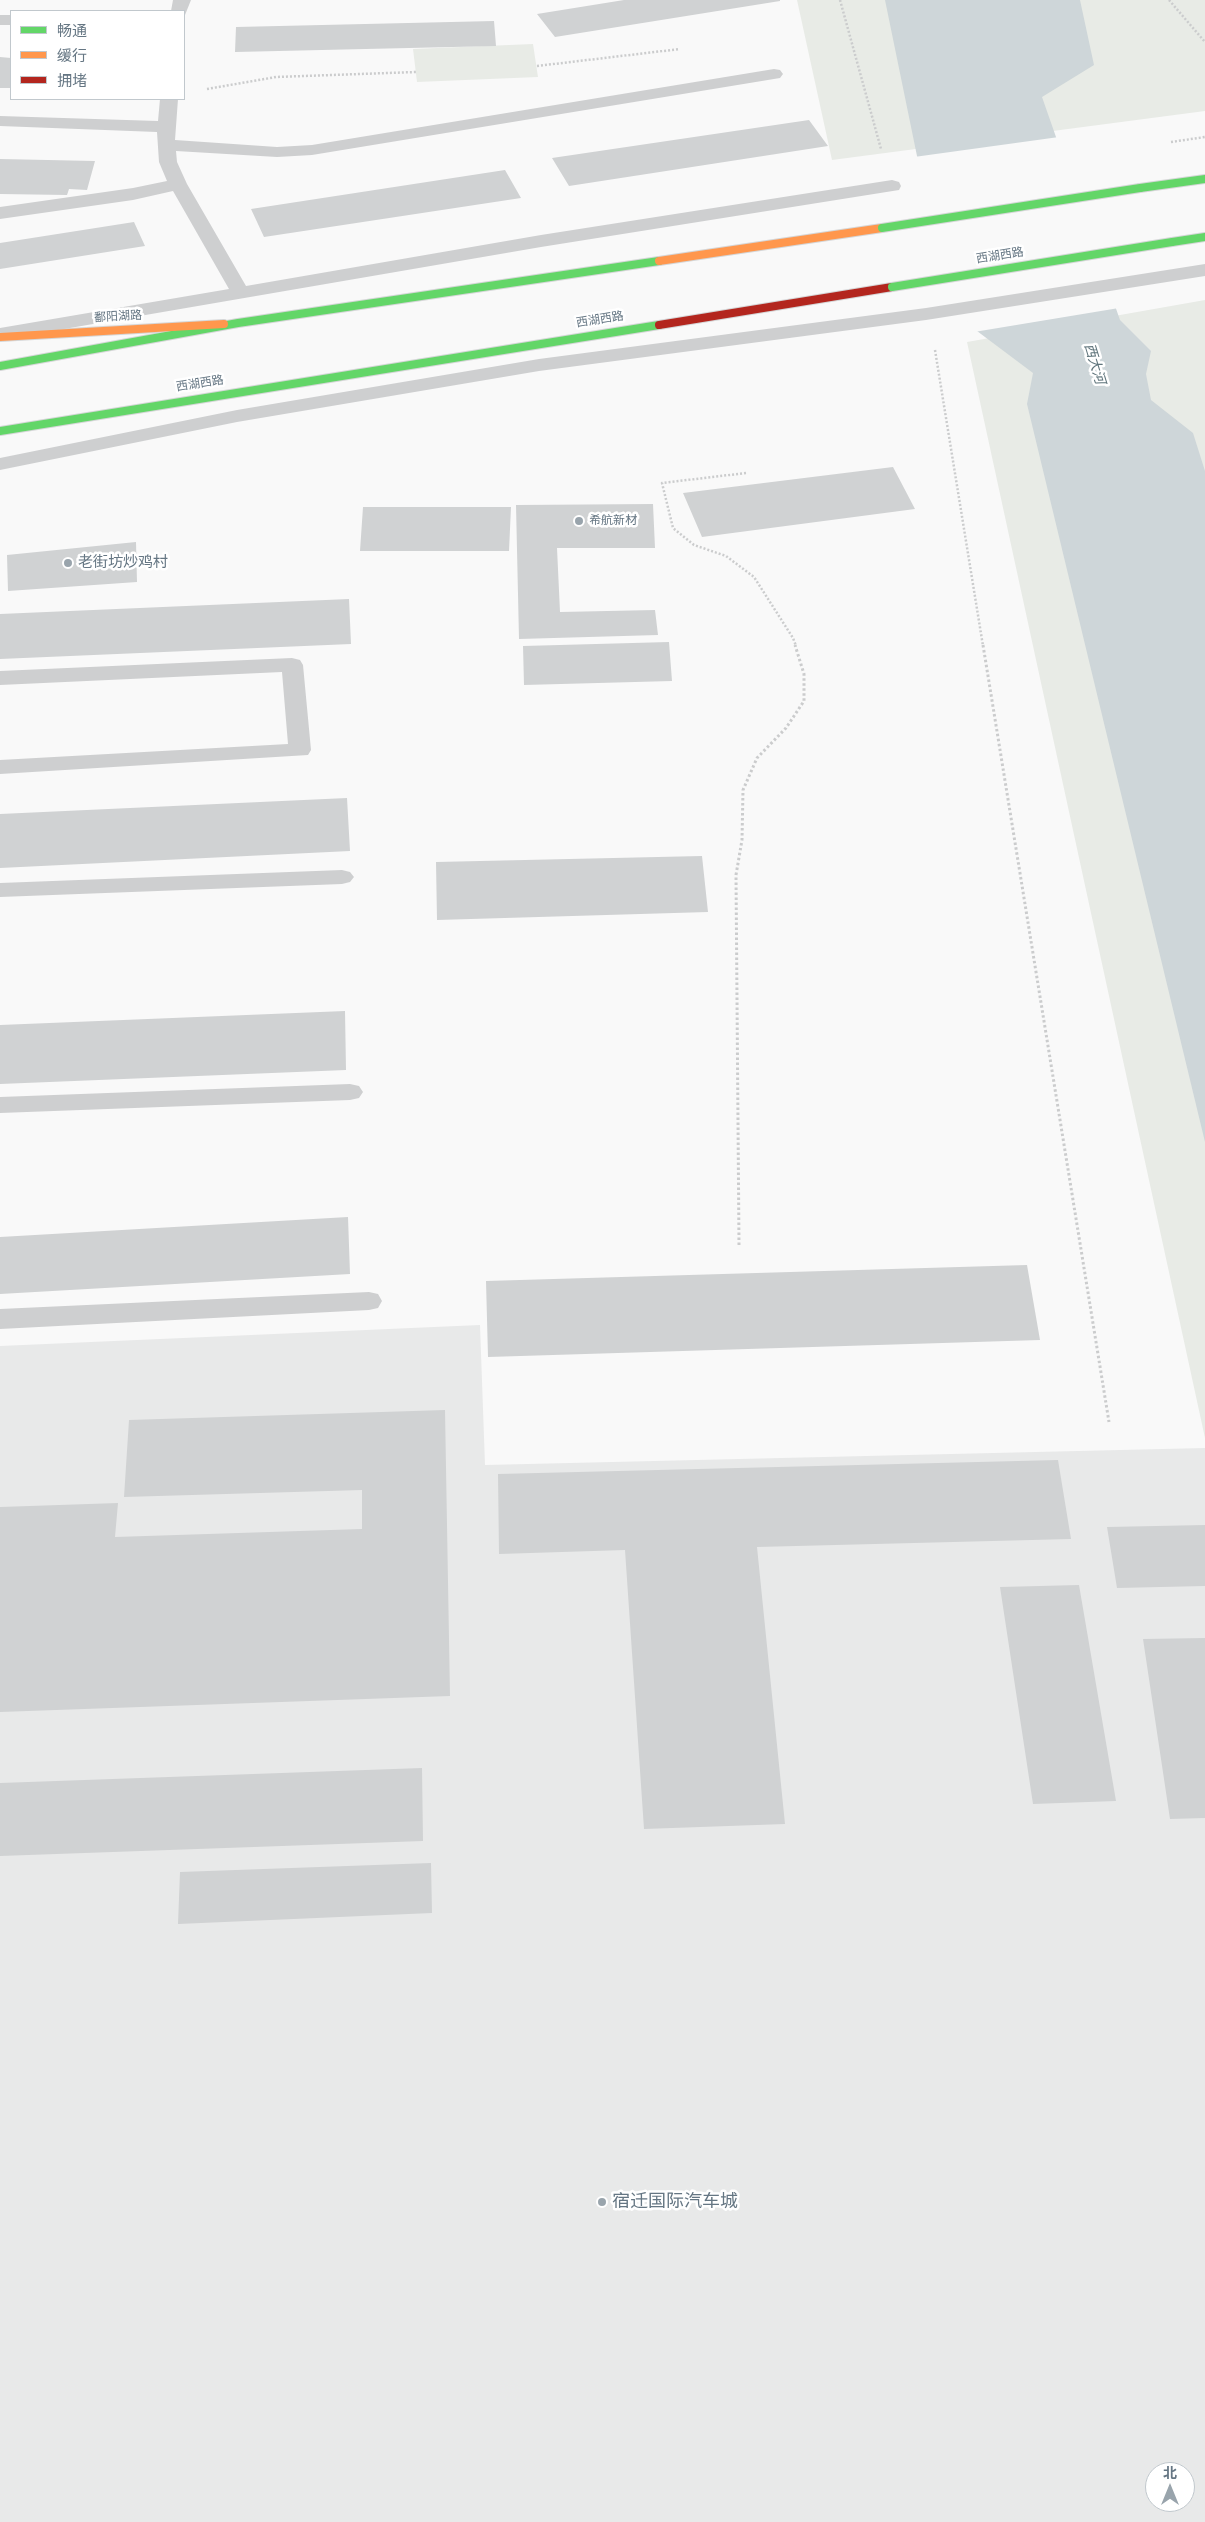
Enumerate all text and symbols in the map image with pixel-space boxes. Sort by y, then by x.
legend [10,10,185,100]
text: 畅通 [57,22,87,40]
text: 缓行 [57,47,87,65]
text: 拥堵 [57,72,87,90]
street label: 西湖西路 [975,245,1025,267]
street label: 鄱阳湖路 [94,309,142,325]
street label: 西湖西路 [575,309,625,331]
water label: 西大河 [1080,341,1108,387]
street label: 西湖西路 [175,373,225,395]
place label: 希航新材 [589,514,637,528]
marker: 希航新材 [573,515,585,527]
place label: 老街坊炒鸡村 [78,554,168,572]
marker: 老街坊炒鸡村 [62,557,74,569]
place label: 宿迁国际汽车城 [612,2191,738,2213]
marker: 宿迁国际汽车城 [596,2196,608,2208]
north arrow [1145,2462,1195,2512]
text: 北 [1163,2465,1177,2481]

